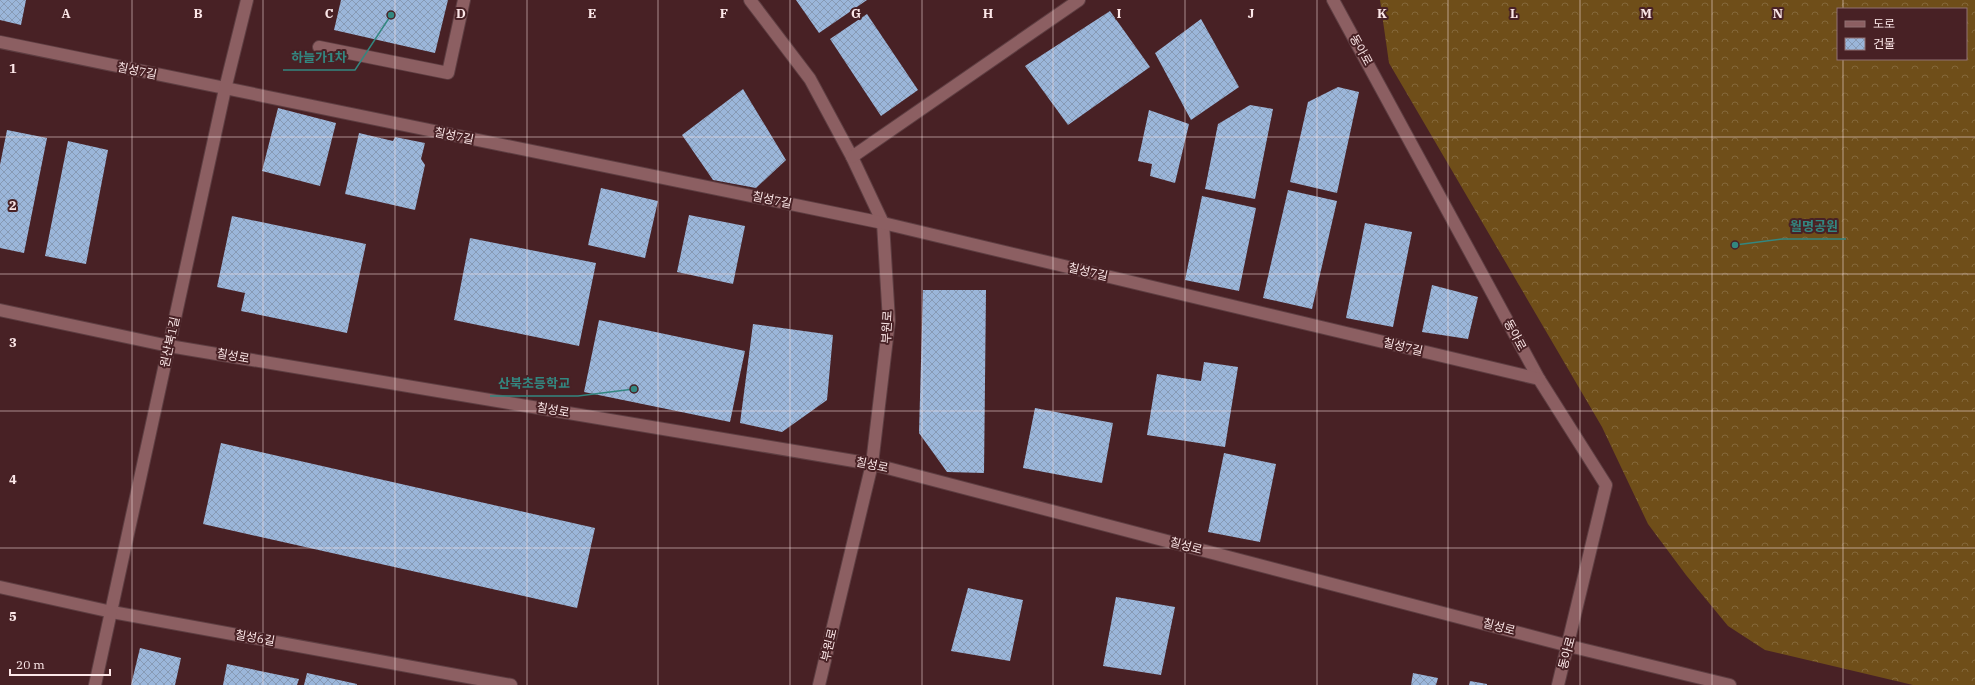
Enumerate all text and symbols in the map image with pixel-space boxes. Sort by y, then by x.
text: A [61,5,71,22]
text: B [193,5,203,22]
text: C [325,5,334,22]
text: D [456,5,466,22]
text: E [588,5,596,22]
text: F [720,5,728,22]
text: G [851,5,861,22]
text: H [983,5,994,22]
text: I [1117,5,1122,22]
text: J [1248,5,1255,22]
text: K [1377,5,1387,22]
text: L [1510,5,1518,22]
text: M [1640,5,1652,22]
text: N [1773,5,1783,22]
legend [1837,8,1967,60]
text: 도로 [1873,16,1895,31]
street label: 동아로 [1347,32,1376,68]
text: 건물 [1873,36,1895,51]
callout: 하늘가1차 [283,45,355,70]
text: 하늘가1차 [291,49,347,66]
street label: 칠성7길 [116,59,158,82]
text: 1 [9,60,17,77]
street label: 칠성7길 [433,124,475,147]
street label: 칠성7길 [751,188,793,211]
text: 2 [9,197,17,214]
callout: 월명공원 [1782,214,1846,239]
text: 월명공원 [1790,218,1838,235]
street label: 칠성7길 [1067,260,1109,283]
street label: 부원로 [878,310,895,344]
street label: 원산북1길 [157,315,182,369]
street label: 동아로 [1501,317,1530,353]
text: 3 [9,334,17,351]
street label: 칠성7길 [1382,335,1424,358]
street label: 칠성로 [215,345,251,366]
callout: 산북초등학교 [490,371,578,396]
text: 산북초등학교 [498,375,570,392]
street label: 칠성로 [535,399,571,420]
street label: 칠성로 [854,454,890,475]
text: 4 [9,471,17,488]
street label: 칠성로 [1168,534,1204,557]
text: 5 [9,608,17,625]
street label: 칠성로 [1481,615,1517,638]
street label: 칠성6길 [234,627,276,648]
street label: 부원로 [817,627,840,663]
street label: 동아로 [1555,635,1578,671]
scale bar [10,651,110,677]
text: 20 m [16,657,45,672]

